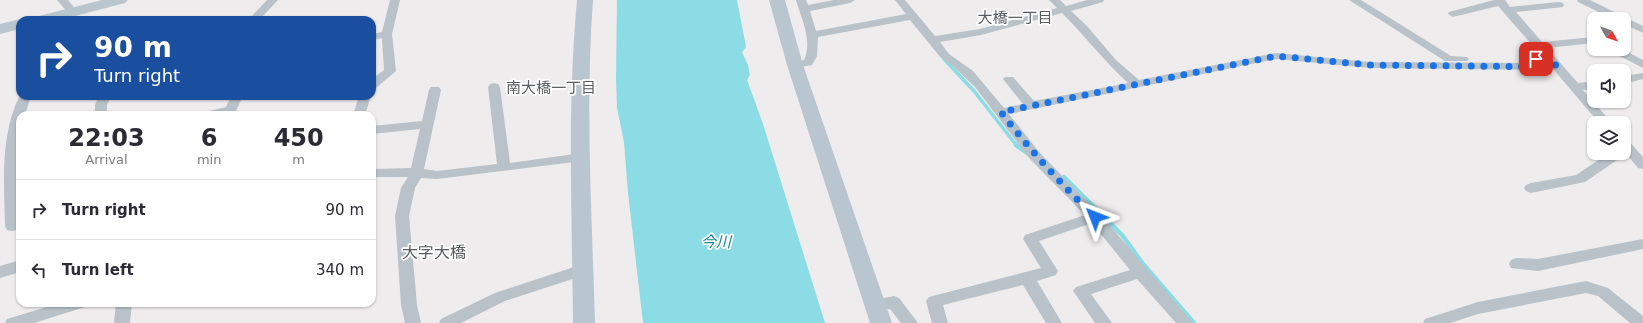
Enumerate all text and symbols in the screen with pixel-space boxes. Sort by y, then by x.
district label: 大橋一丁目 [977,9,1053,27]
north arrow [1587,12,1631,56]
map controls [1587,12,1631,160]
text: 90 m [94,31,172,64]
icon: right [28,32,80,84]
pin [1519,42,1553,76]
icon: arrive [1525,48,1547,70]
button: sound [1587,64,1631,108]
text: Turn right [94,65,180,86]
district label: 南大橋一丁目 [506,79,596,97]
button: layers [1587,116,1631,160]
text: 22:03 [68,124,145,152]
text: 6 [201,124,217,152]
text: 450 [274,124,324,152]
text: Arrival [85,152,128,167]
text: min [197,152,221,167]
text: m [292,152,305,167]
position arrow [1074,196,1116,238]
icon: right [28,199,50,221]
text: Turn right [62,201,146,219]
text: 90 m [326,201,364,219]
water label: 今川 [701,233,733,251]
district label: 大字大橋 [402,243,466,262]
icon: left [28,259,50,281]
text: Turn left [62,261,134,279]
text: 340 m [316,261,364,279]

